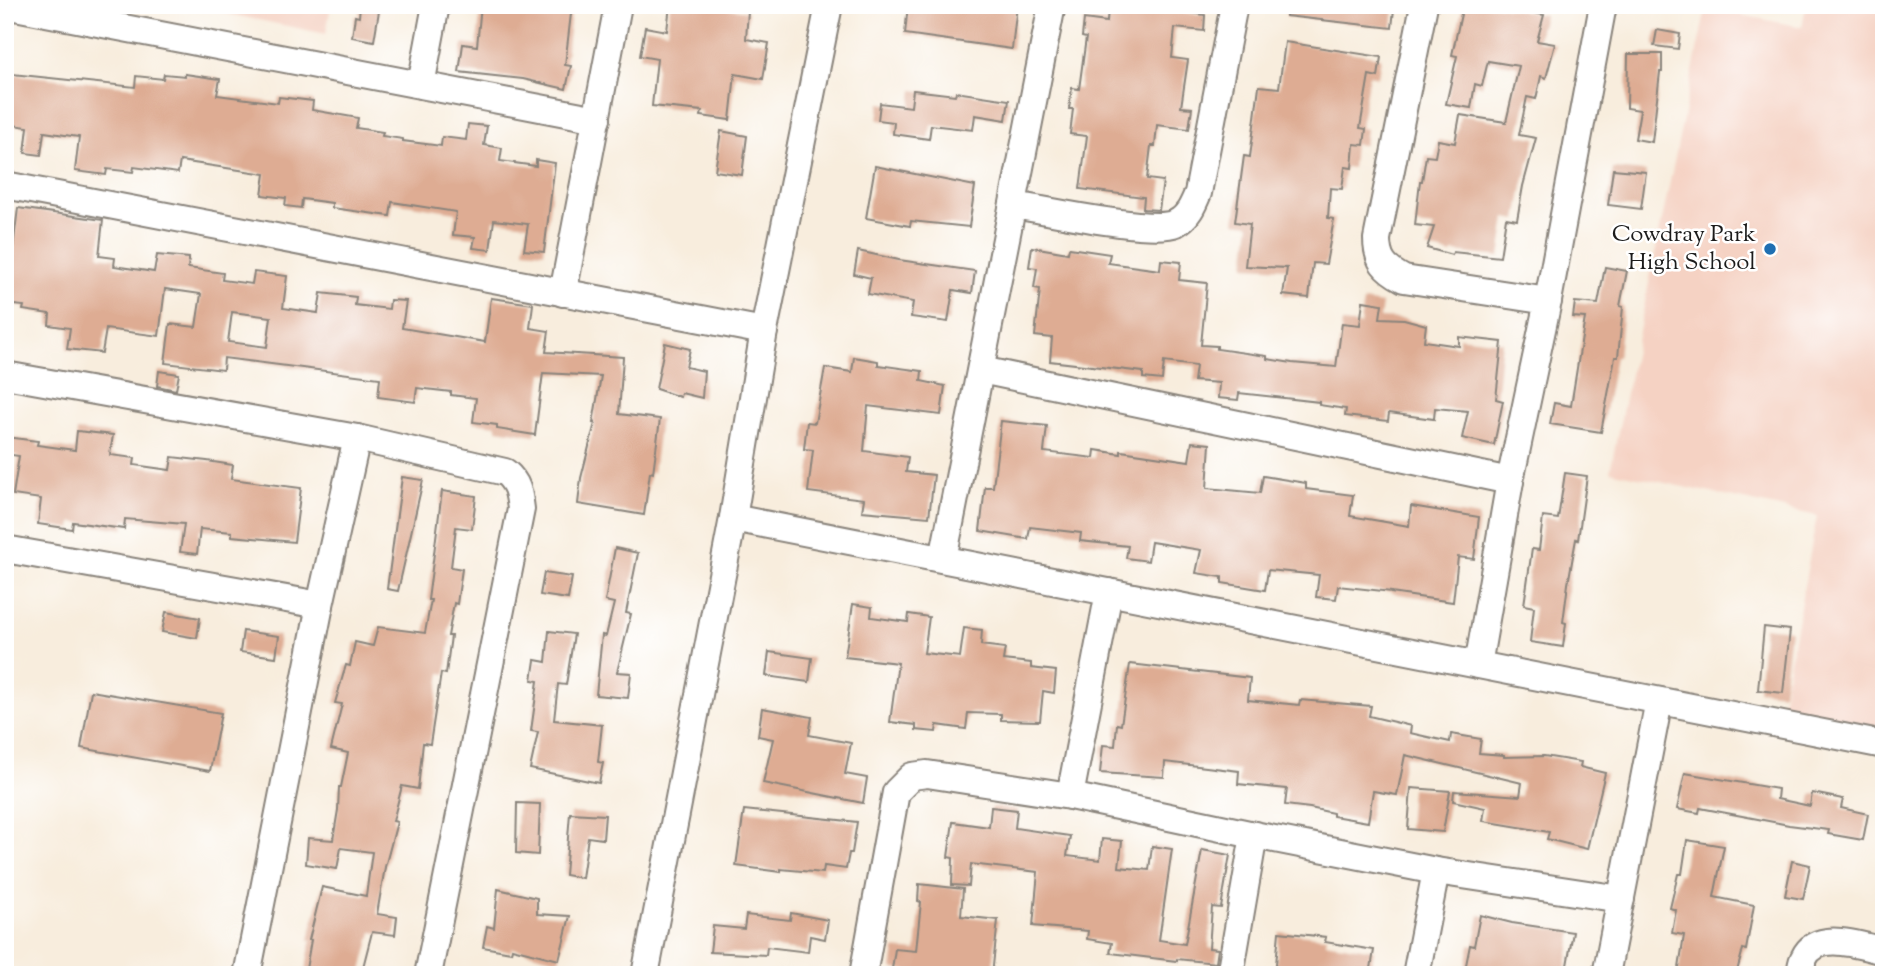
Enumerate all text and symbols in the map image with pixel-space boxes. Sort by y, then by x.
place label: Cowdray Park High School [1612,218,1756,280]
marker: Cowdray Park High School [1762,241,1778,257]

